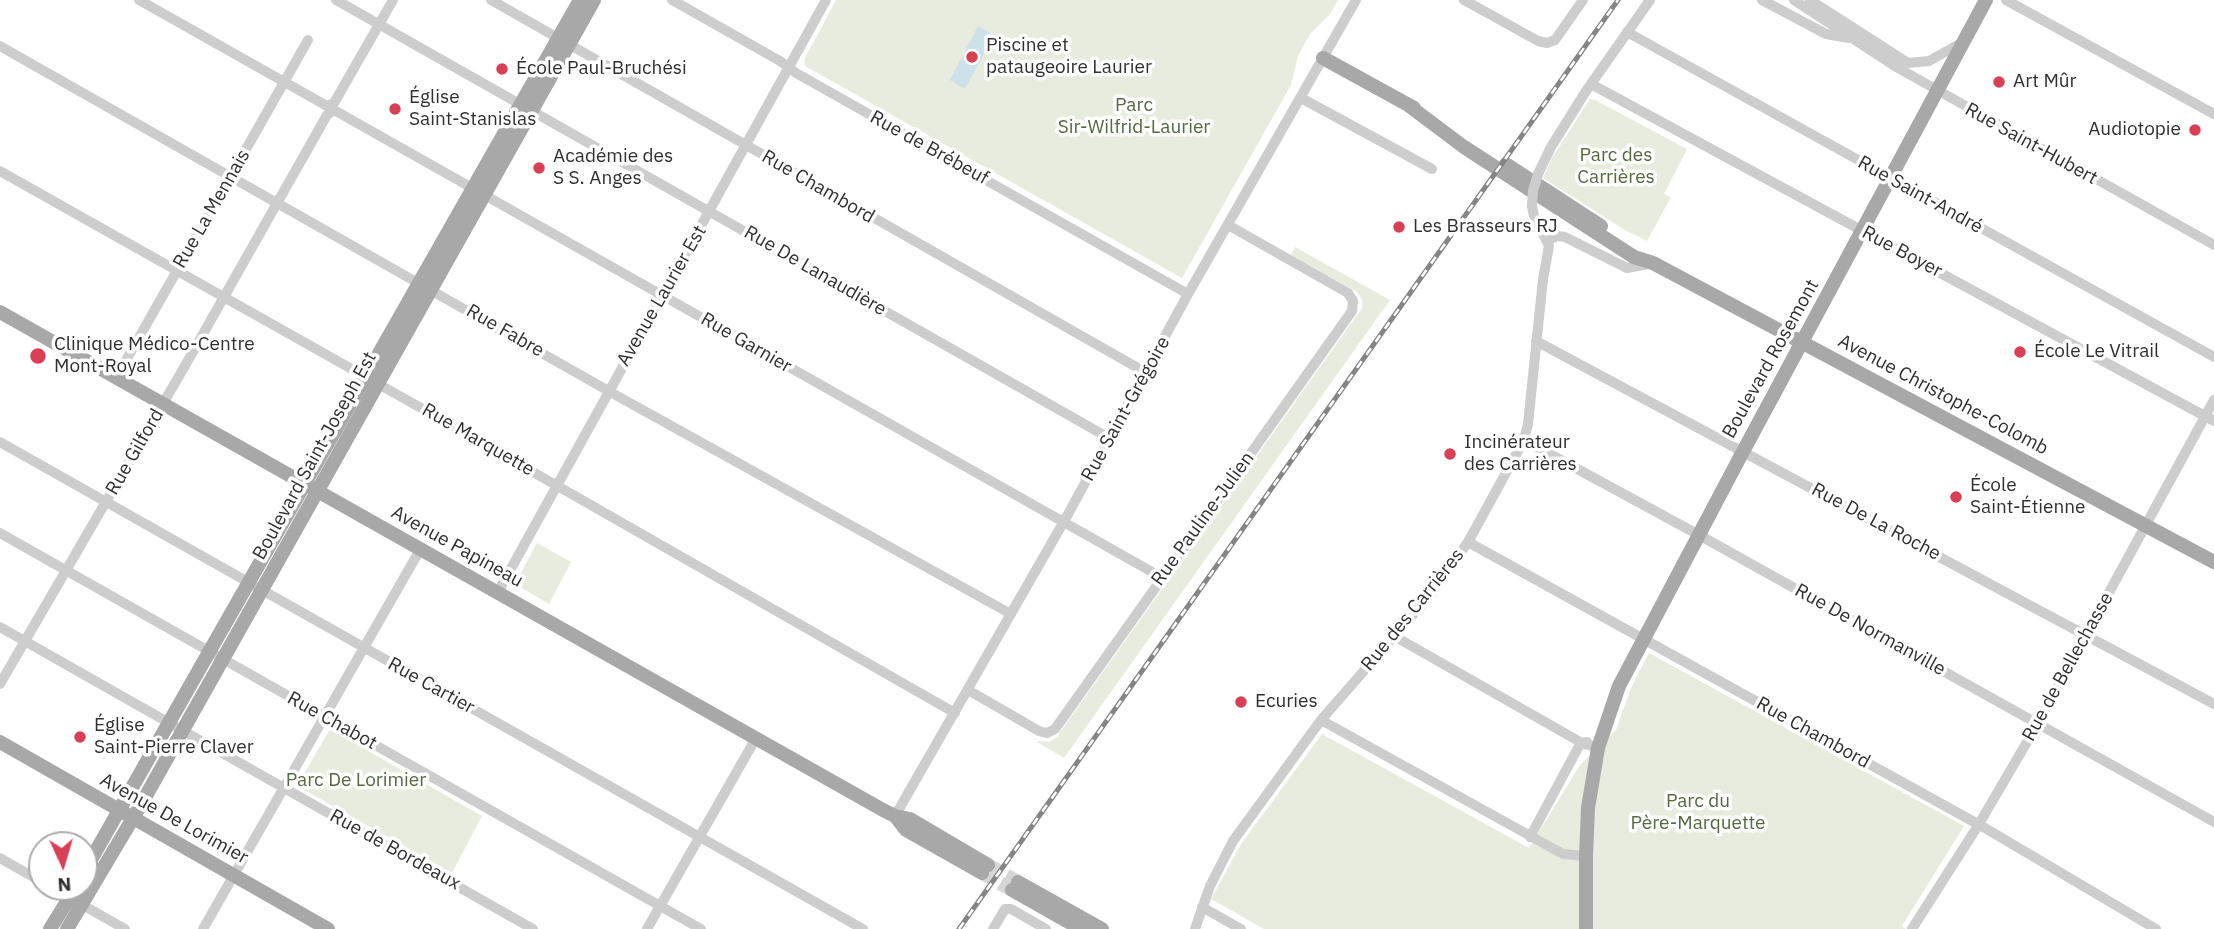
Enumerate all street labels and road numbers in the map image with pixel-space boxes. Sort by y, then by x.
street label: Rue Saint-Hubert [1961,98,2101,190]
street label: Rue de Brébeuf [866,106,992,190]
street label: Rue La Mennais [169,145,255,273]
street label: Rue Chambord [757,145,879,229]
street label: Rue Saint-André [1854,151,1986,239]
street label: Rue De Lanaudière [740,221,890,321]
street label: Rue Boyer [1858,221,1946,283]
street label: Avenue Laurier Est [612,222,712,370]
street label: Boulevard Rosemont [1718,276,1824,442]
street label: Rue Fabre [462,300,548,362]
street label: Rue Garnier [697,308,795,378]
street label: Avenue Christophe-Colomb [1834,330,2052,460]
street label: Rue Saint-Grégoire [1077,333,1175,485]
street label: Boulevard Saint-Joseph Est [248,348,382,564]
street label: Rue Marquette [418,399,538,481]
street label: Rue Gilford [101,405,169,499]
street label: Rue Pauline-Julien [1147,448,1259,590]
street label: Rue De La Roche [1808,478,1944,566]
street label: Avenue Papineau [387,501,527,593]
street label: Rue des Carrières [1357,544,1469,676]
street label: Rue De Normanville [1791,579,1949,681]
street label: Rue de Bellechasse [2018,589,2118,745]
street label: Rue Cartier [384,653,478,719]
street label: Rue Chabot [283,687,381,755]
street label: Rue Chambord [1752,692,1874,774]
street label: Avenue De Lorimier [96,769,252,869]
street label: Rue de Bordeaux [326,805,464,895]

